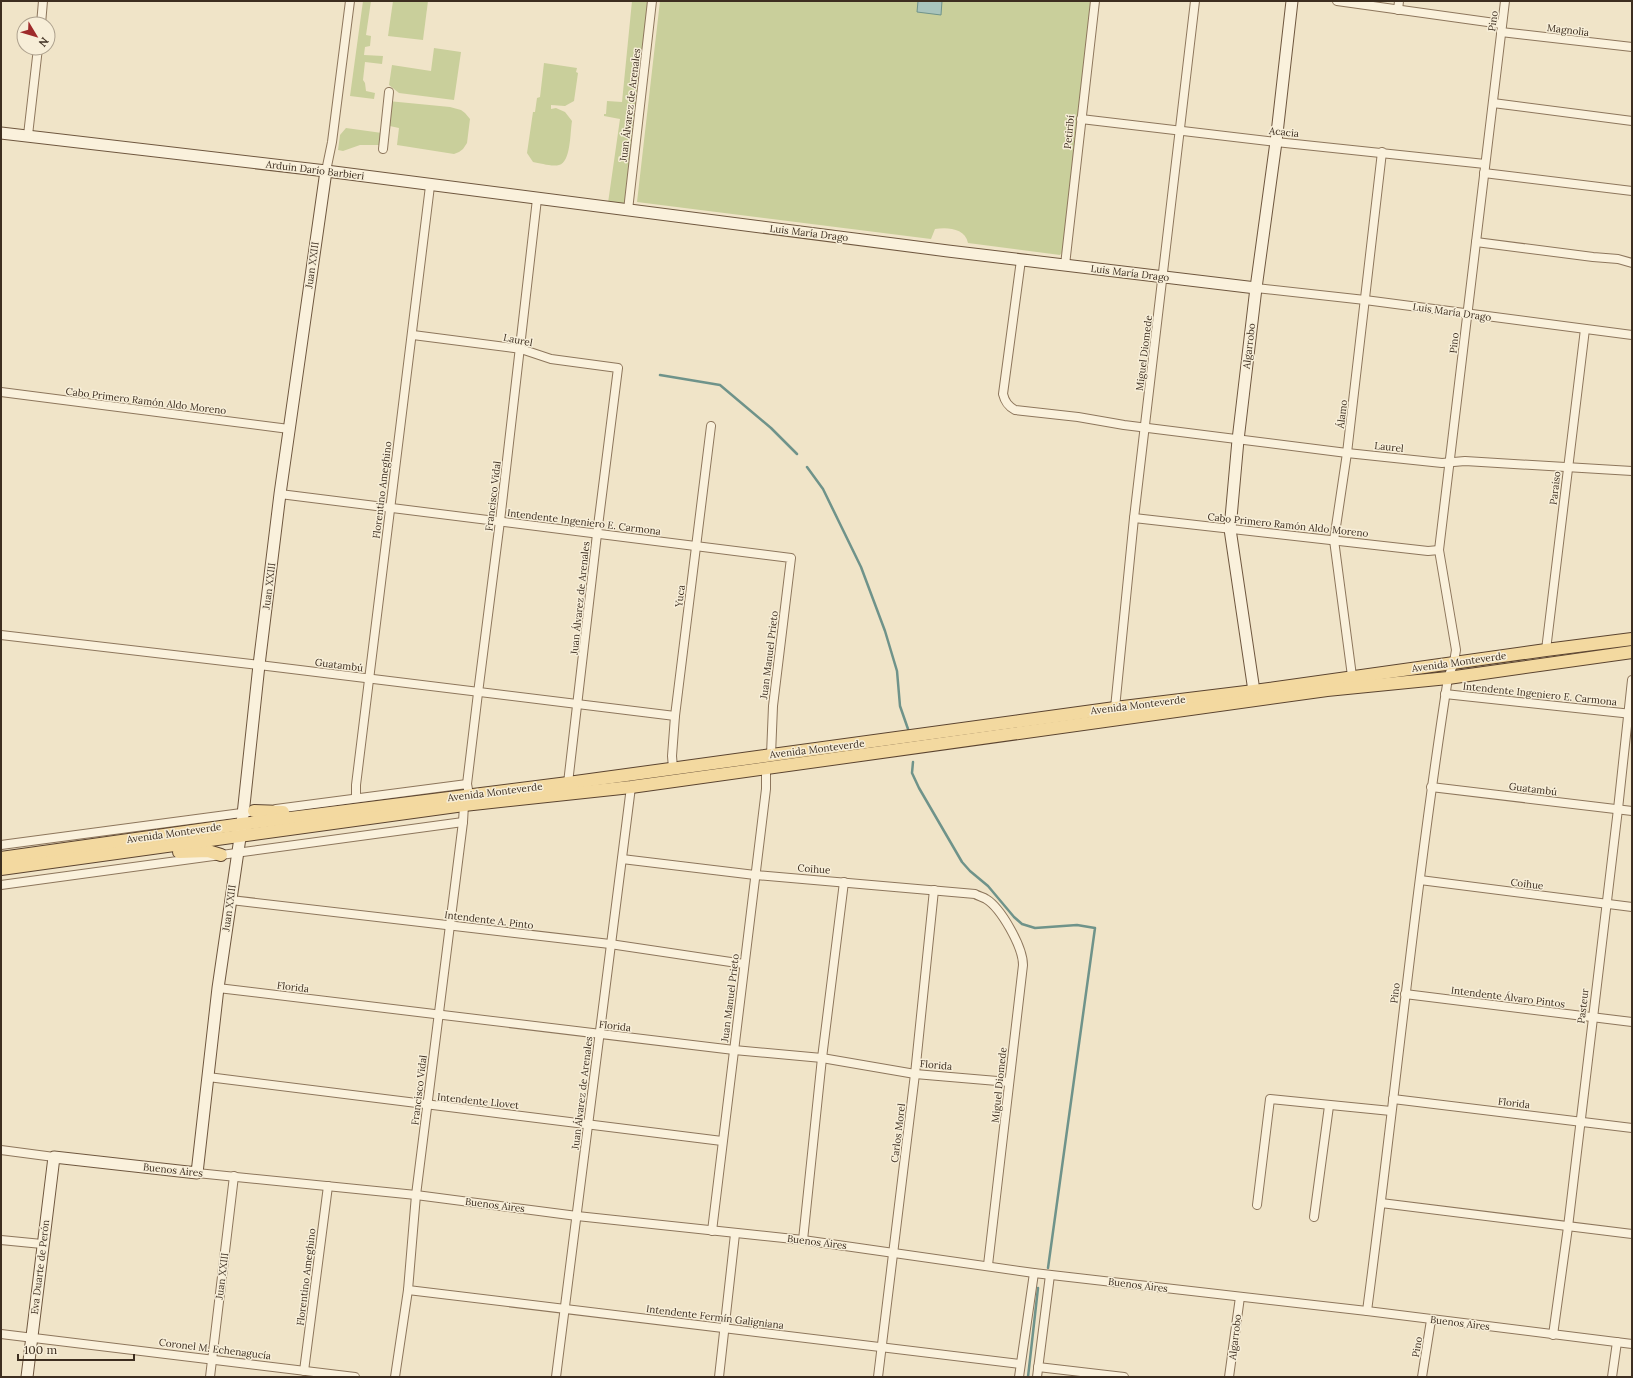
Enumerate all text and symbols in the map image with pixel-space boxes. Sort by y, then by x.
street label: Pino [1485,10,1501,32]
north arrow [16,16,56,56]
street label: Magnolia [1546,21,1590,39]
text: N [35,34,52,50]
street label: Juan Álvarez de Arenales [616,47,643,163]
street label: Petiribí [1061,114,1077,149]
street label: Acacia [1267,124,1300,140]
street label: Arduin Darío Barbieri [264,157,365,183]
street label: Luis María Drago [769,222,849,244]
street label: Juan XXIII [302,241,322,290]
street label: Luis María Drago [1090,262,1170,284]
street label: Luis María Drago [1412,300,1492,324]
street label: Miguel Diomede [1133,314,1155,392]
street label: Algarrobo [1240,322,1258,371]
street label: Laurel [502,331,534,349]
street label: Pino [1446,332,1462,354]
street label: Cabo Primero Ramón Aldo Moreno [65,385,227,417]
street label: Álamo [1334,399,1350,430]
street label: Laurel [1374,439,1405,455]
street label: Florentino Ameghino [370,440,394,539]
street label: Francisco Vidal [482,460,504,532]
street label: Paraíso [1546,470,1564,506]
street label: Intendente Ingeniero E. Carmona [506,506,662,538]
street label: Cabo Primero Ramón Aldo Moreno [1207,510,1369,540]
street label: Juan Álvarez de Arenales [567,540,592,656]
street label: Juan XXIII [260,562,278,611]
street label: Yuca [672,584,688,609]
street label: Juan Manuel Prieto [757,610,781,701]
street label: Avenida Monteverde [1410,649,1508,675]
street label: Guatambú [314,656,364,674]
street label: Intendente Ingeniero E. Carmona [1462,679,1618,709]
street label: Avenida Monteverde [1089,693,1187,717]
street label: Avenida Monteverde [768,737,866,761]
street label: Avenida Monteverde [446,780,544,804]
street label: Guatambú [1508,780,1558,798]
street label: Avenida Monteverde [125,820,223,846]
street label: Coihue [797,861,832,877]
street label: Coihue [1510,876,1545,893]
street label: Juan XXIII [219,884,239,933]
street label: Intendente A. Pinto [444,908,535,932]
street label: Juan Manuel Prieto [718,953,742,1044]
street label: Florida [276,979,310,995]
street label: Pino [1387,982,1403,1004]
street label: Intendente Álvaro Pintos [1450,984,1566,1010]
street label: Pasteur [1574,987,1592,1024]
street label: Florida [598,1018,632,1034]
street label: Juan Álvarez de Arenales [568,1035,595,1151]
street label: Miguel Diomede [989,1046,1010,1124]
street label: Francisco Vidal [408,1054,430,1126]
street label: Florida [919,1057,953,1073]
street label: Intendente Llovet [436,1090,520,1112]
street label: Florida [1497,1095,1531,1111]
street label: Carlos Morel [888,1102,908,1163]
street label: Buenos Aires [142,1160,204,1180]
street label: Buenos Aires [464,1195,526,1215]
street label: Eva Duarte de Perón [28,1219,52,1315]
street label: Florentino Ameghino [294,1227,318,1326]
street label: Buenos Aires [786,1232,848,1252]
street label: Juan XXIII [213,1252,231,1301]
street label: Buenos Aires [1107,1275,1169,1295]
street label: Intendente Fermín Galigniana [645,1302,785,1332]
street label: Algarrobo [1226,1313,1244,1362]
street label: Buenos Aires [1429,1313,1491,1333]
scale bar [18,1336,134,1362]
street label: Coronel M. Echenagucía [158,1336,272,1362]
street label: Pino [1409,1336,1425,1358]
text: 100 m [24,1342,57,1357]

